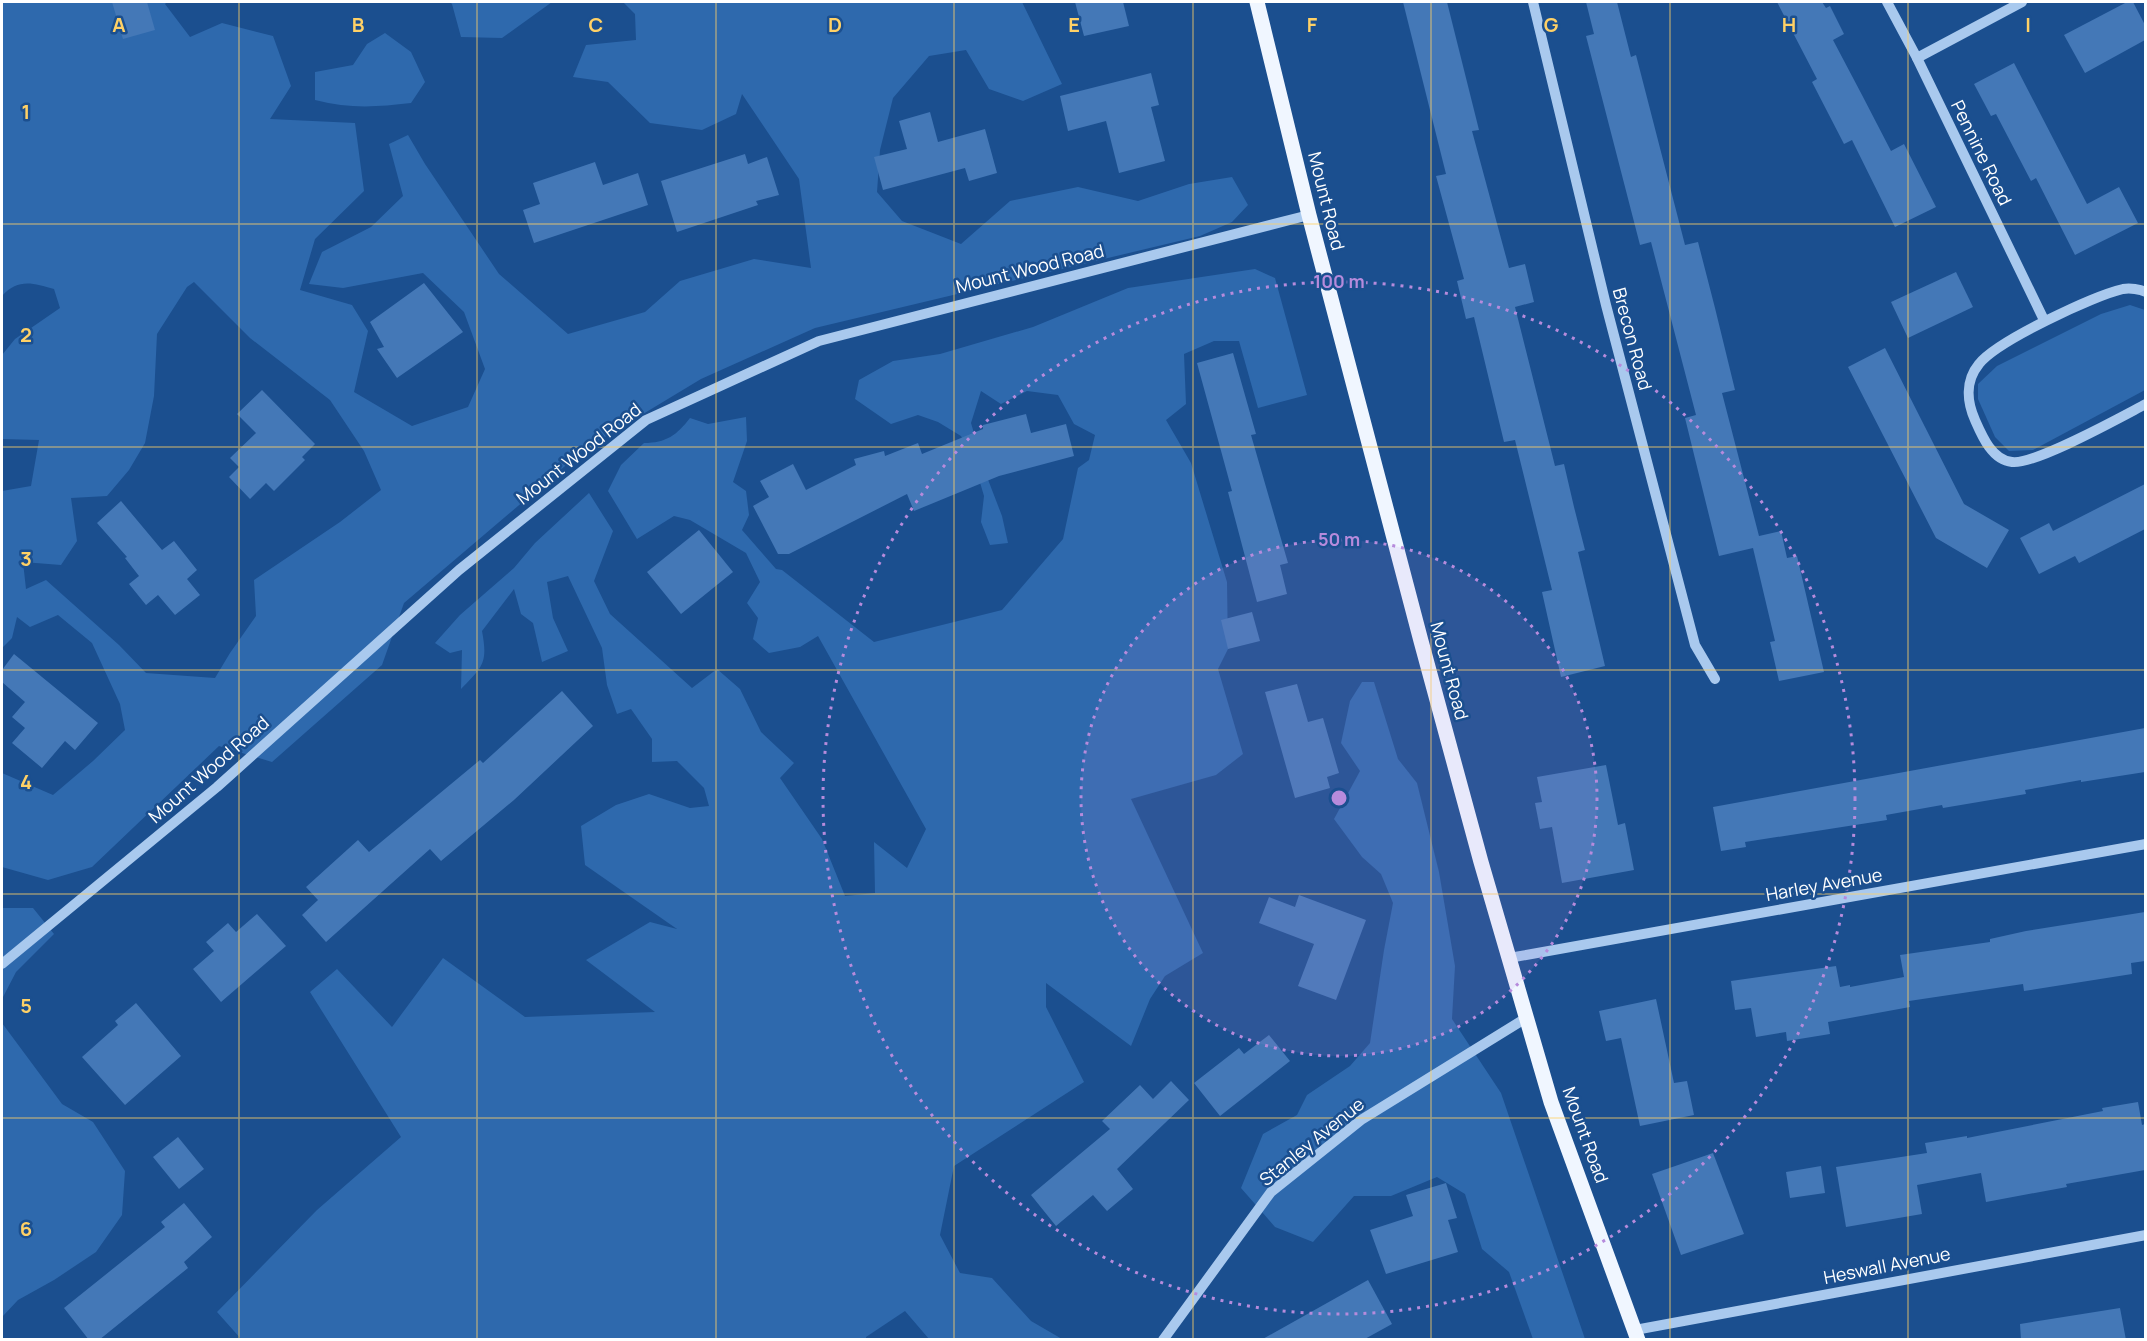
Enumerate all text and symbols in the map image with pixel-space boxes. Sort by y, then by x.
text: A [112,11,126,38]
text: B [352,11,365,38]
text: C [589,11,603,38]
text: D [828,11,842,38]
text: E [1068,11,1080,38]
text: F [1307,11,1318,38]
text: G [1544,11,1559,38]
text: H [1782,11,1796,38]
text: I [2025,11,2031,38]
street label: Pennine Road [1946,96,2018,209]
text: 1 [22,98,30,125]
street label: Mount Road [1303,149,1351,252]
street label: Mount Wood Road [953,238,1106,298]
text: 100 m [1313,269,1365,293]
street label: Brecon Road [1608,285,1658,393]
text: 2 [20,321,32,348]
street label: Mount Wood Road [511,397,646,509]
text: 50 m [1318,527,1360,551]
text: 3 [20,545,32,572]
street label: Mount Road [1425,619,1475,722]
street label: Mount Wood Road [143,710,274,828]
text: 4 [20,768,32,795]
centre of rings [1329,788,1349,808]
street label: Harley Avenue [1764,862,1884,906]
text: 5 [20,992,32,1019]
street label: Mount Road [1557,1083,1614,1186]
street label: Stanley Avenue [1254,1092,1369,1191]
text: 6 [20,1215,32,1242]
street label: Heswall Avenue [1821,1241,1952,1289]

